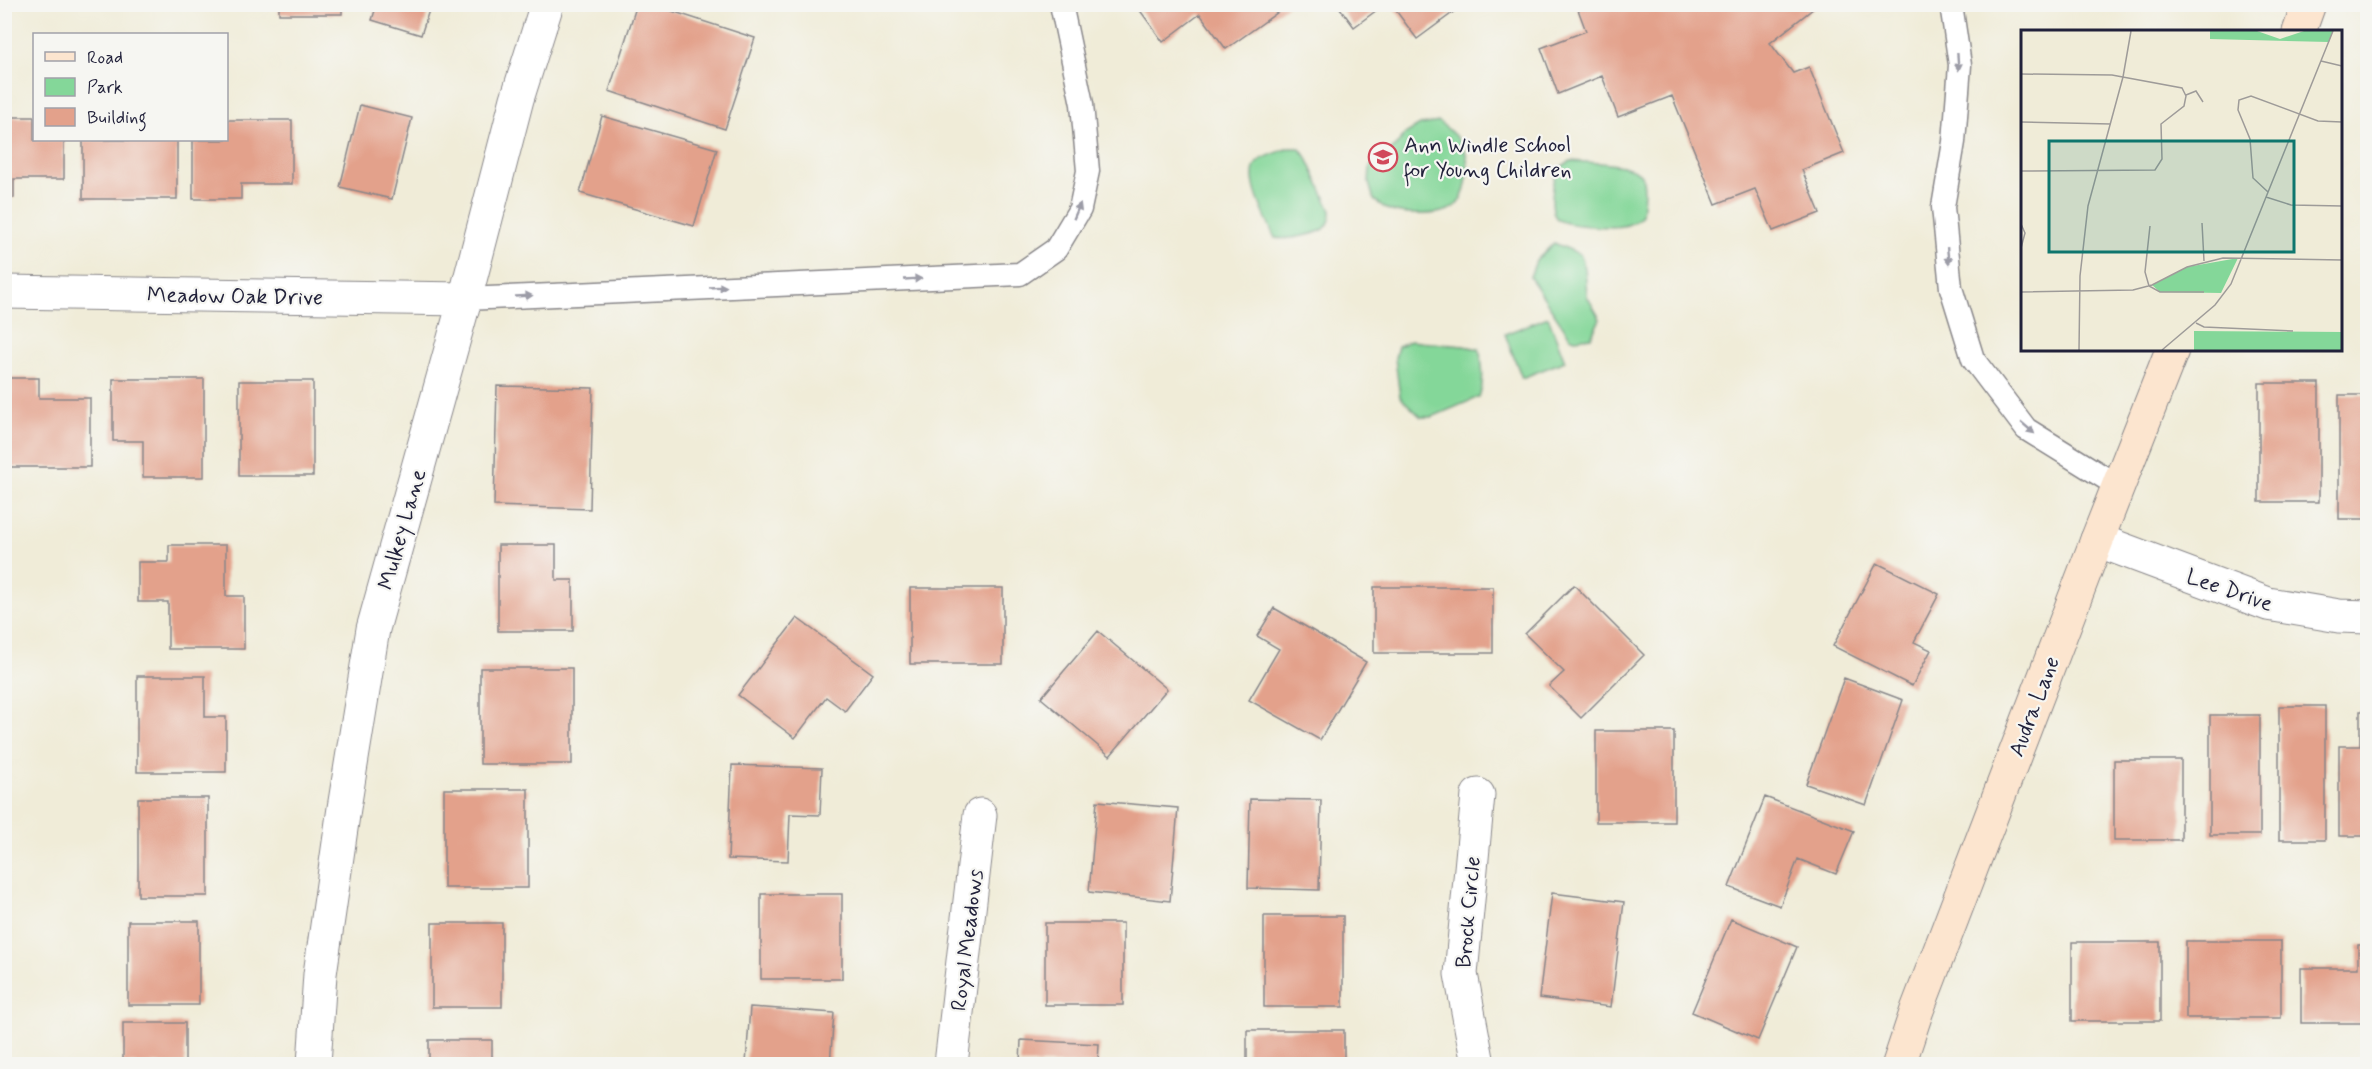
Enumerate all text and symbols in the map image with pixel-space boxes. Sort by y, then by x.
inset map [2021,30,2342,351]
legend [33,33,228,141]
text: Road [87,46,123,70]
one-way arrow [1954,53,1963,72]
text: Park [87,76,123,100]
text: Building [87,106,147,132]
place label: Ann Windle School for Young Children [1404,132,1572,187]
school or university icon: Ann Windle School for Young Children [1367,141,1399,173]
one-way arrow [1073,202,1082,219]
one-way arrow [1943,247,1953,266]
one-way arrow [904,274,923,283]
street label: Meadow Oak Drive [147,281,323,313]
one-way arrow [709,283,728,292]
one-way arrow [514,292,533,301]
one-way arrow [2020,421,2035,434]
street label: Mulkey Lane [372,466,434,593]
street label: Lee Drive [2182,563,2276,619]
street label: Audra Lane [2003,653,2067,761]
street label: Brock Circle [1450,855,1488,969]
street label: Royal Meadows [945,867,991,1013]

